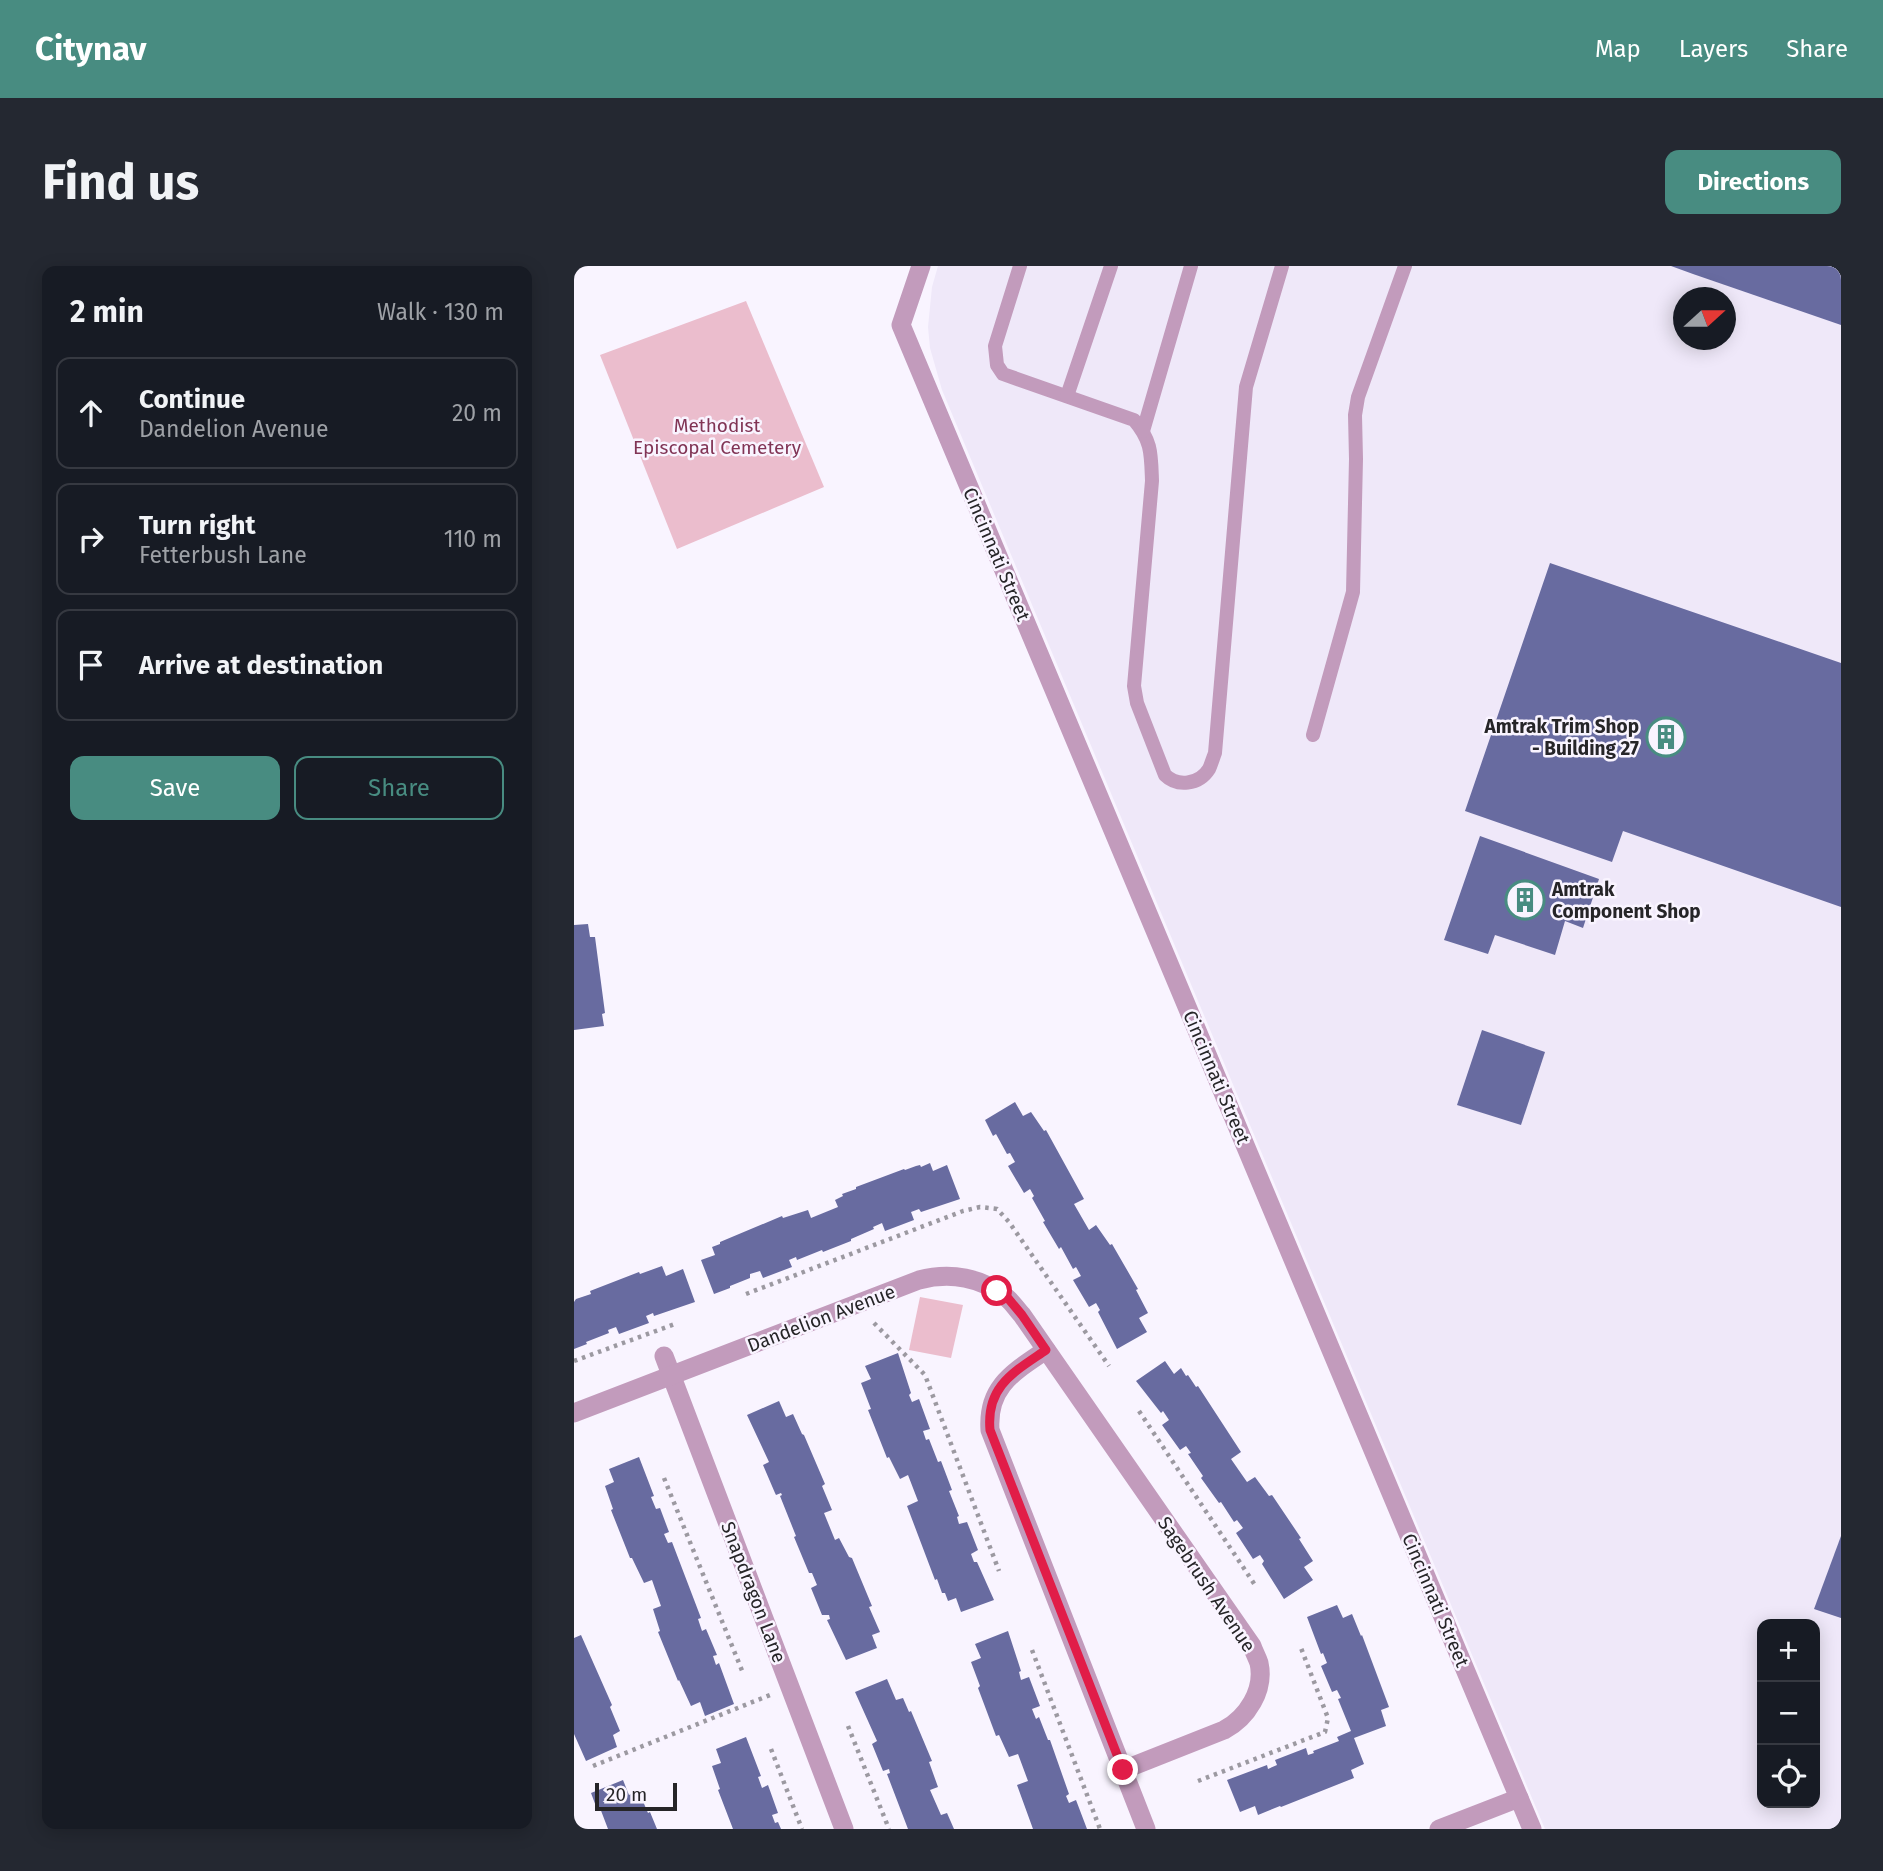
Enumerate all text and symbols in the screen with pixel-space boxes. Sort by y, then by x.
text: Citynav [35,29,147,69]
text: Map [1595,35,1641,63]
text: Layers [1679,35,1748,63]
text: Share [1786,35,1848,63]
button: Directions [1665,150,1841,214]
text: Find us [42,153,199,212]
north arrow [1673,287,1736,350]
text: 2 min [70,294,144,330]
text: Walk · 130 m [377,298,504,326]
text: Continue [139,384,245,415]
icon: ahead [72,394,110,432]
text: 20 m [452,399,502,427]
park label: Methodist Episcopal Cemetery [633,414,802,459]
text: Dandelion Avenue [139,415,328,443]
street label: Cincinnati Street [958,484,1035,625]
text: Turn right [139,510,256,541]
icon: right [72,520,110,558]
text: 110 m [444,525,502,553]
text: Fetterbush Lane [139,541,307,569]
icon: arrive [72,646,110,684]
text: Arrive at destination [139,650,383,681]
place label: Amtrak Trim Shop - Building 27 [1484,715,1639,760]
building icon: Amtrak Trim Shop - Building 27 [1645,716,1687,758]
button: Save [70,756,280,820]
button: Share [294,756,504,820]
place label: Amtrak Component Shop [1551,878,1701,923]
building icon: Amtrak Component Shop [1504,879,1546,921]
street label: Cincinnati Street [1178,1007,1255,1148]
route start [981,1275,1012,1306]
street label: Dandelion Avenue [744,1280,898,1357]
street label: Sagebrush Avenue [1153,1512,1260,1656]
street label: Snapdragon Lane [716,1518,791,1666]
street label: Cincinnati Street [1397,1530,1474,1671]
map controls [1757,1619,1820,1808]
button: + [1757,1619,1820,1682]
button: − [1757,1682,1820,1745]
button: locate [1757,1745,1820,1808]
route end [1107,1754,1138,1785]
scale bar [595,1780,677,1812]
text: 20 m [606,1783,647,1806]

